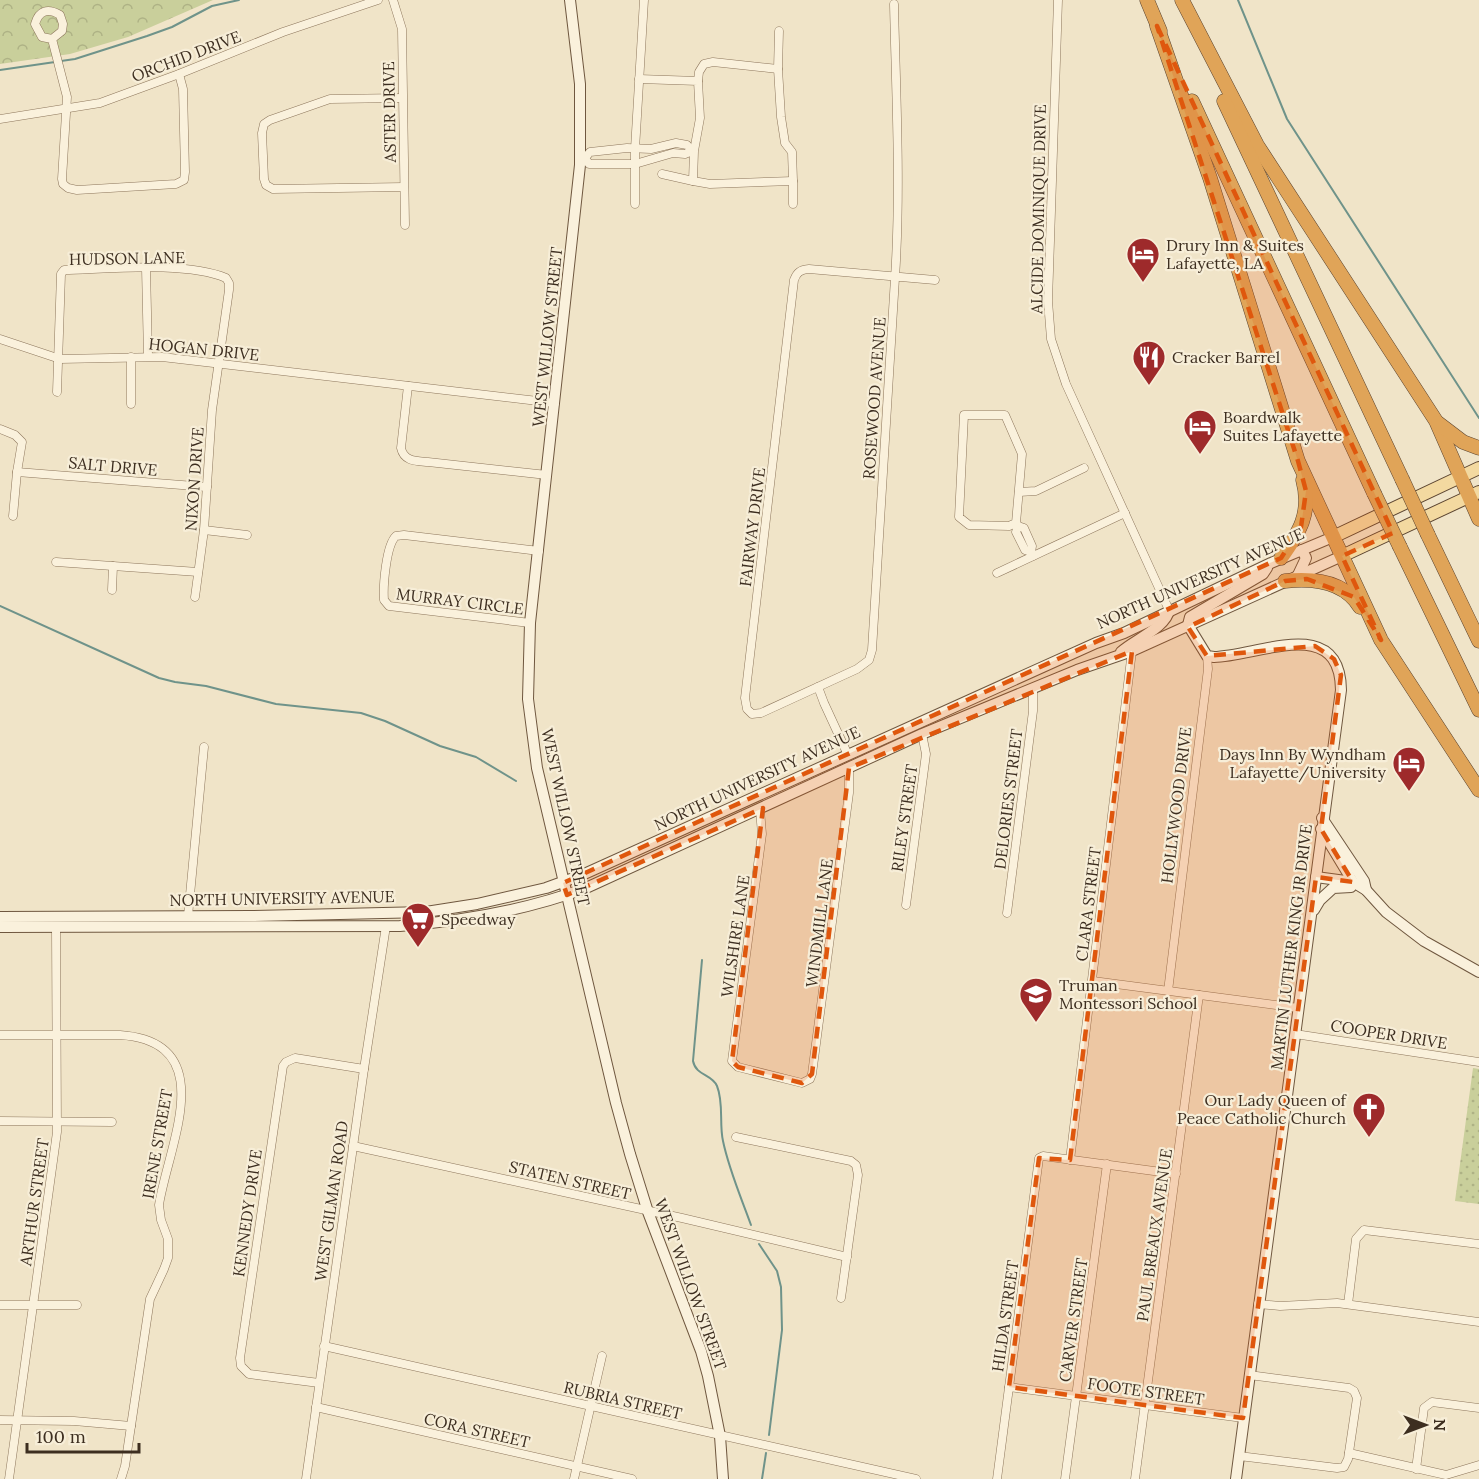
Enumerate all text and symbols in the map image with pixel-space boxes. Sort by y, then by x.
street label: ORCHID DRIVE [129,26,243,86]
street label: ASTER DRIVE [378,61,400,164]
street label: ALCIDE DOMINIQUE DRIVE [1026,104,1050,315]
place label: Drury Inn & Suites Lafayette, LA [1166,235,1304,273]
hotel icon: Drury Inn & Suites Lafayette, LA [1125,236,1161,283]
street label: WEST WILLOW STREET [528,246,566,428]
street label: HUDSON LANE [69,247,185,269]
street label: ROSEWOOD AVENUE [858,316,890,480]
street label: HOGAN DRIVE [148,333,260,365]
restaurant icon: Cracker Barrel [1131,339,1167,386]
place label: Cracker Barrel [1172,347,1280,367]
place label: Boardwalk Suites Lafayette [1223,407,1343,445]
hotel icon: Boardwalk Suites Lafayette [1182,408,1218,455]
street label: NIXON DRIVE [180,426,208,532]
street label: SALT DRIVE [68,452,158,480]
street label: FAIRWAY DRIVE [735,466,769,588]
street label: NORTH UNIVERSITY AVENUE [1093,523,1307,633]
street label: MURRAY CIRCLE [395,583,525,619]
street label: NORTH UNIVERSITY AVENUE [651,721,863,835]
street label: WEST WILLOW STREET [537,726,595,908]
street label: HOLLYWOOD DRIVE [1156,726,1196,884]
street label: DELORIES STREET [989,728,1027,870]
place label: Days Inn By Wyndham Lafayette/University [1219,744,1387,783]
hotel icon: Days Inn By Wyndham Lafayette/University [1391,745,1427,792]
street label: RILEY STREET [887,763,921,873]
street label: MARTIN LUTHER KING JR DRIVE [1266,823,1316,1071]
street label: CLARA STREET [1071,846,1105,962]
street label: WINDMILL LANE [801,857,837,989]
street label: WILSHIRE LANE [717,874,753,998]
street label: NORTH UNIVERSITY AVENUE [169,886,395,910]
supermarket icon: Speedway [400,901,436,948]
place label: Speedway [441,909,516,929]
place label: Truman Montessori School [1059,975,1197,1013]
school or university icon: Truman Montessori School [1018,976,1054,1023]
street label: COOPER DRIVE [1329,1015,1449,1053]
street label: IRENE STREET [137,1087,177,1201]
place label: Our Lady Queen of Peace Catholic Church [1177,1090,1348,1128]
church icon: Our Lady Queen of Peace Catholic Church [1351,1091,1387,1138]
street label: WEST GILMAN ROAD [310,1119,352,1282]
street label: ARTHUR STREET [15,1137,53,1268]
street label: PAUL BREAUX AVENUE [1132,1147,1176,1323]
street label: KENNEDY DRIVE [228,1148,266,1278]
street label: STATEN STREET [507,1156,633,1204]
street label: WEST WILLOW STREET [651,1196,731,1372]
street label: CARVER STREET [1054,1257,1092,1383]
street label: HILDA STREET [987,1259,1023,1373]
street label: FOOTE STREET [1086,1373,1206,1409]
street label: RUBRIA STREET [562,1377,684,1423]
north arrow [1395,1395,1455,1455]
street label: CORA STREET [422,1408,532,1452]
scale bar [27,1416,140,1454]
text: N [1430,1419,1450,1431]
text: 100 m [36,1425,86,1448]

